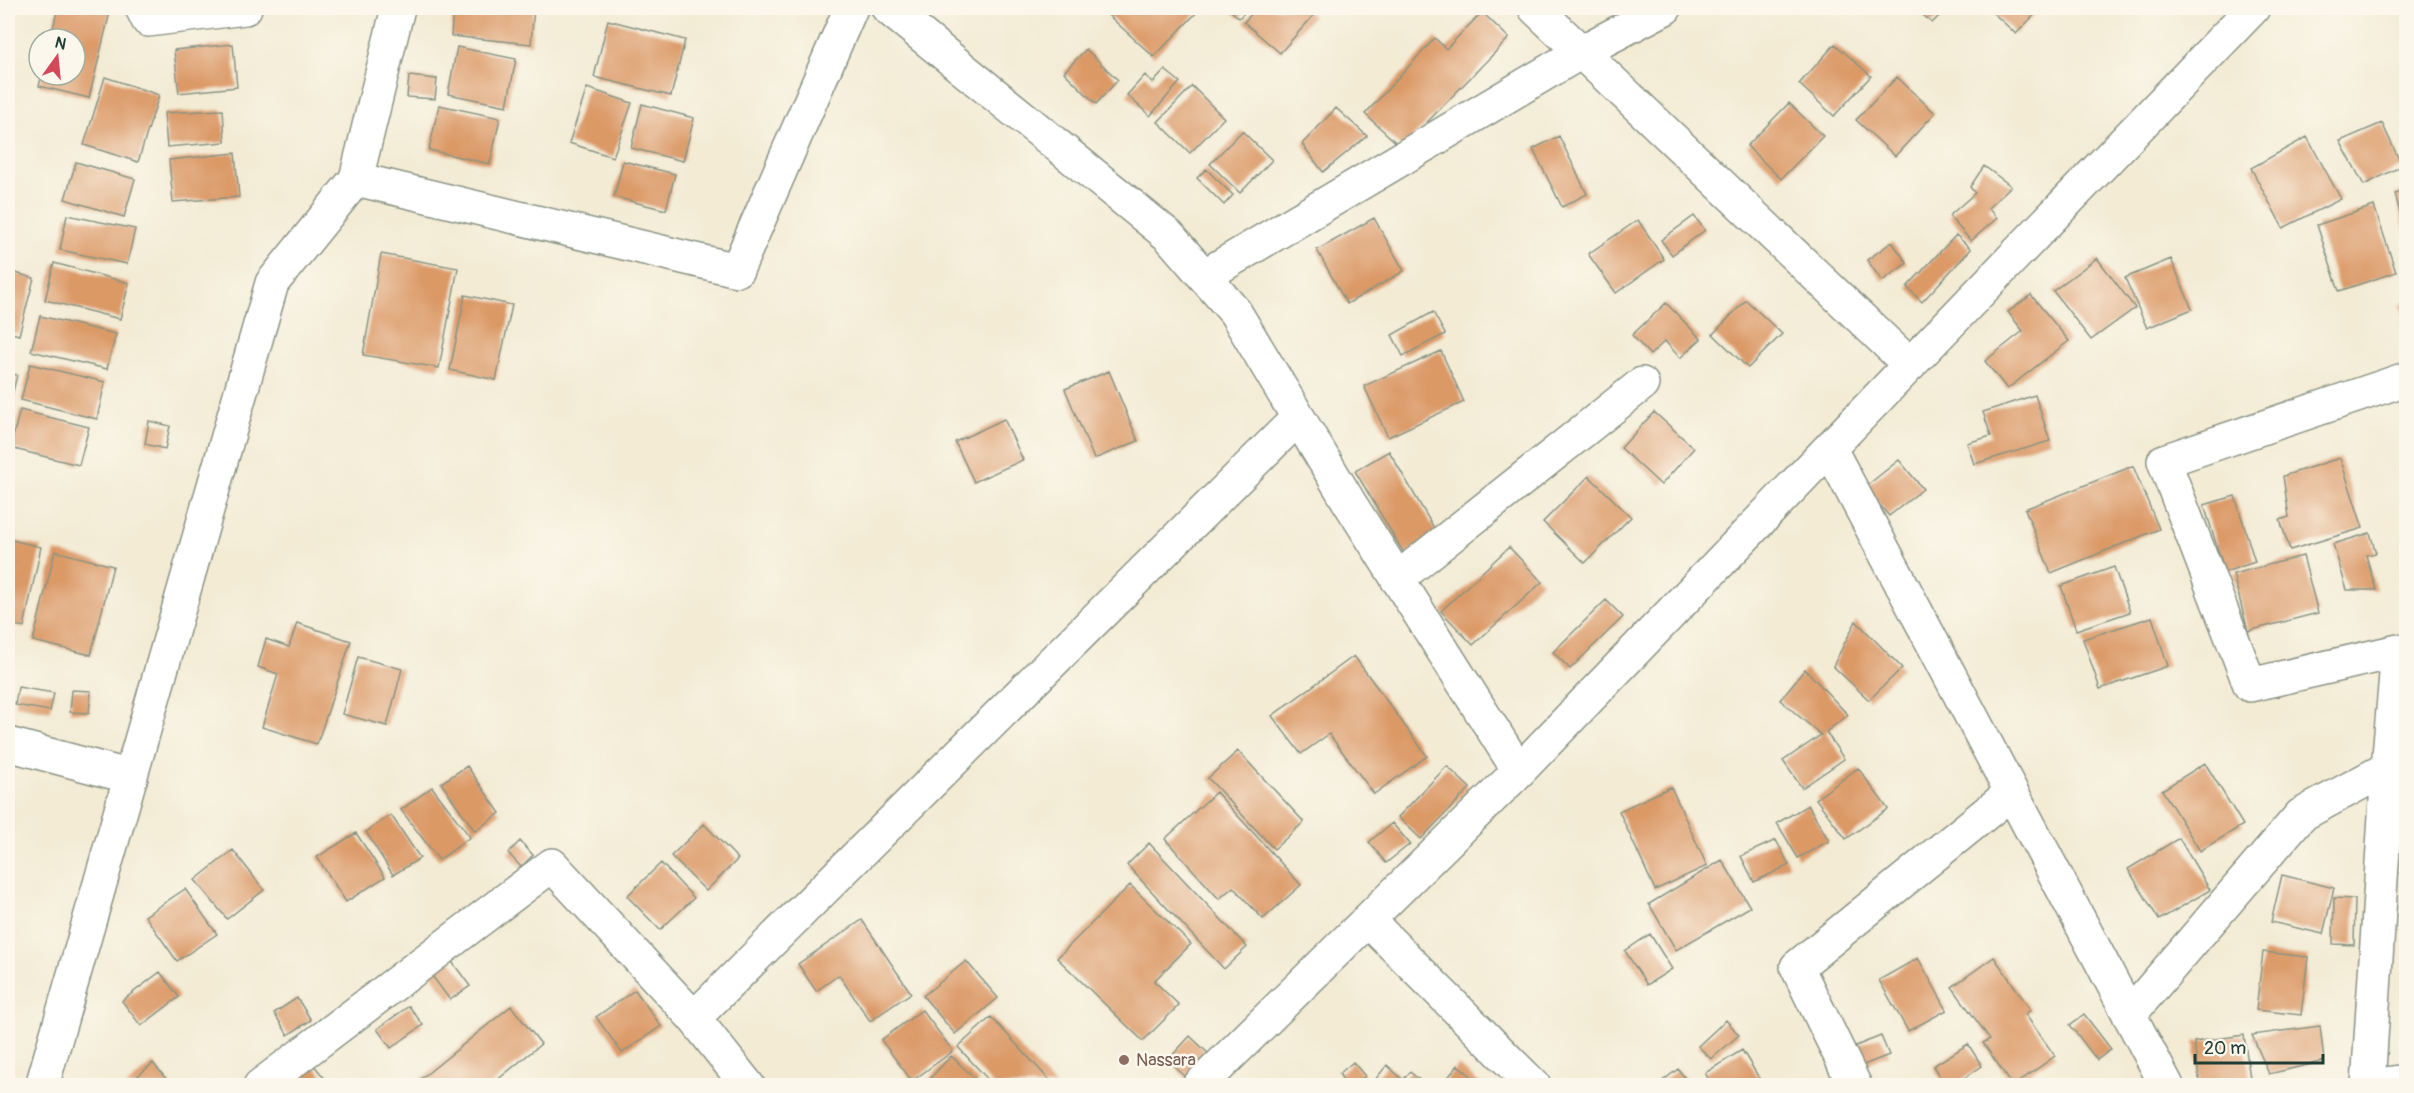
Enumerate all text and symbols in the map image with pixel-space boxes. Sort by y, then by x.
north arrow [27,27,87,87]
text: N [53,32,69,55]
scale bar [2195,1027,2322,1065]
text: 20 m [2204,1037,2246,1060]
place label: Nassara [1136,1049,1196,1072]
marker: Nassara [1117,1053,1131,1067]

